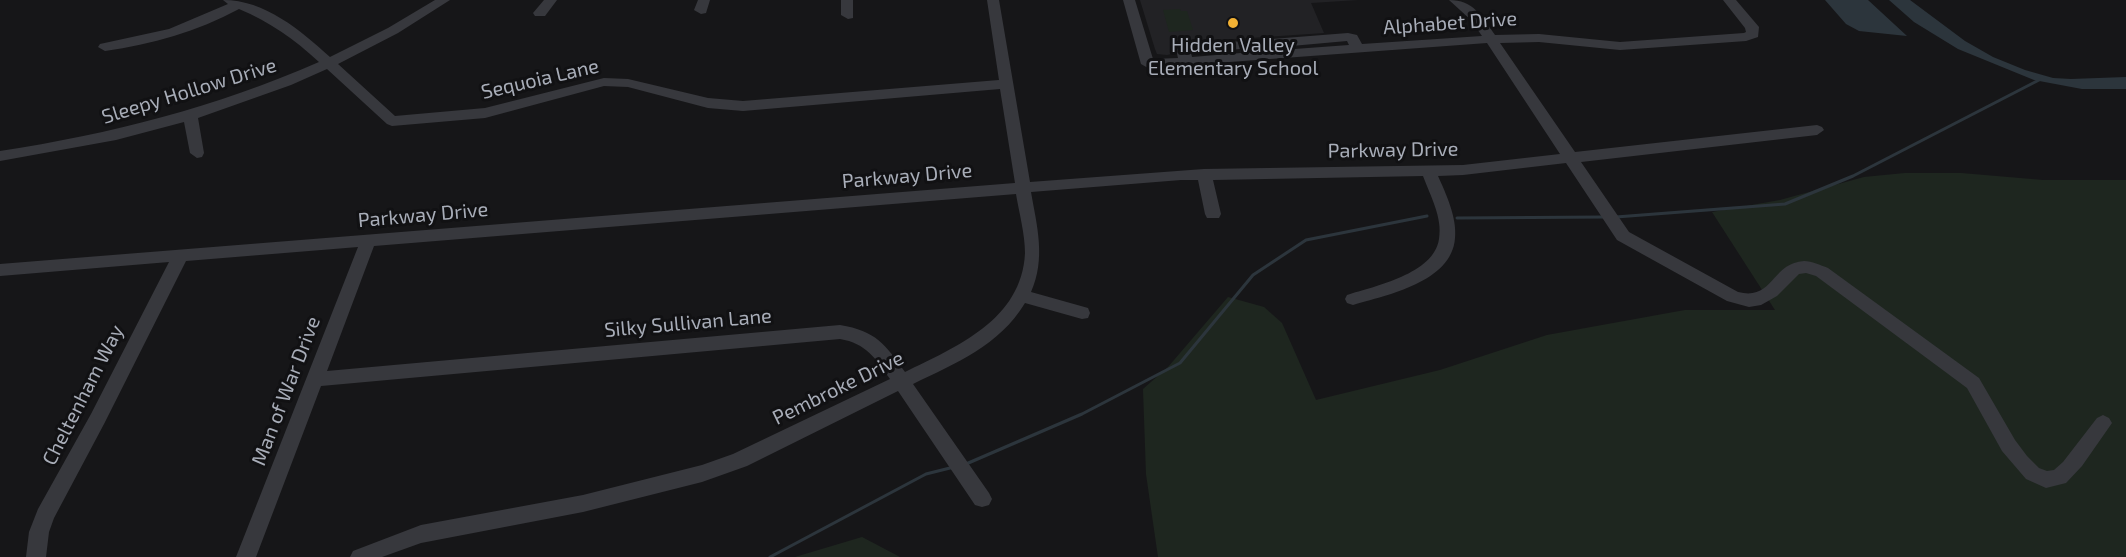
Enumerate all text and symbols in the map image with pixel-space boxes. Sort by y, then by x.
street label: Alphabet Drive [1382,6,1518,40]
marker: Hidden Valley Elementary School [1226,16,1240,30]
place label: Hidden Valley Elementary School [1148,33,1318,80]
street label: Sleepy Hollow Drive [99,53,279,129]
street label: Sequoia Lane [479,54,601,104]
street label: Parkway Drive [1327,137,1459,163]
street label: Parkway Drive [841,158,973,194]
street label: Parkway Drive [357,197,489,233]
street label: Silky Sullivan Lane [603,304,773,342]
street label: Man of War Drive [247,313,325,469]
street label: Cheltenham Way [37,321,129,469]
street label: Pembroke Drive [768,346,908,430]

